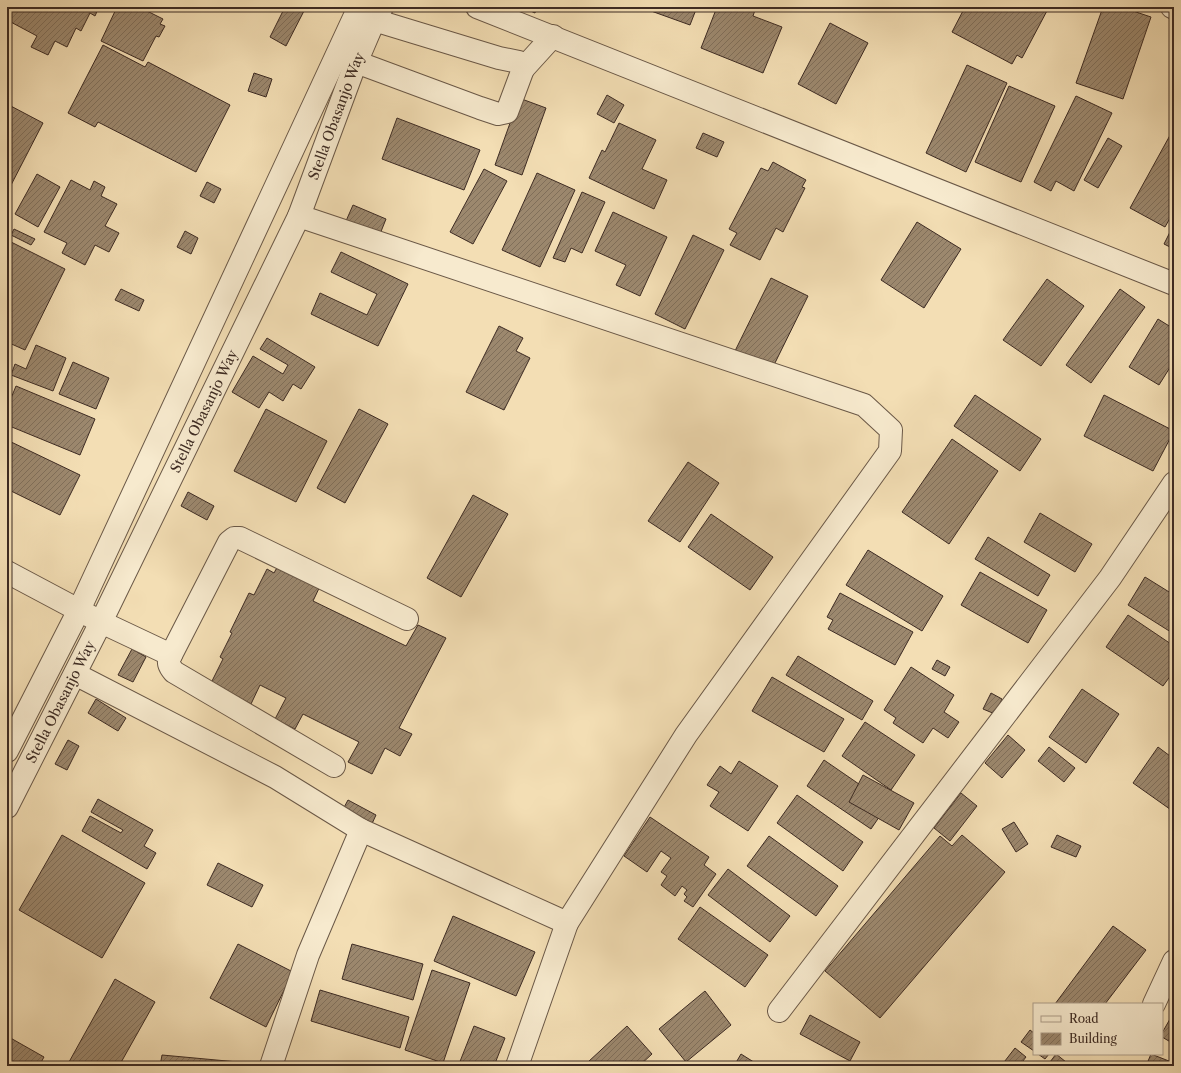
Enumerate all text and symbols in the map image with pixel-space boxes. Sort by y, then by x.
street label: Stella Obasanjo Way [304,49,369,182]
street label: Stella Obasanjo Way [166,346,242,476]
street label: Stella Obasanjo Way [22,637,99,766]
legend [1033,1003,1163,1055]
text: Road [1069,1011,1099,1026]
text: Building [1069,1031,1117,1046]

